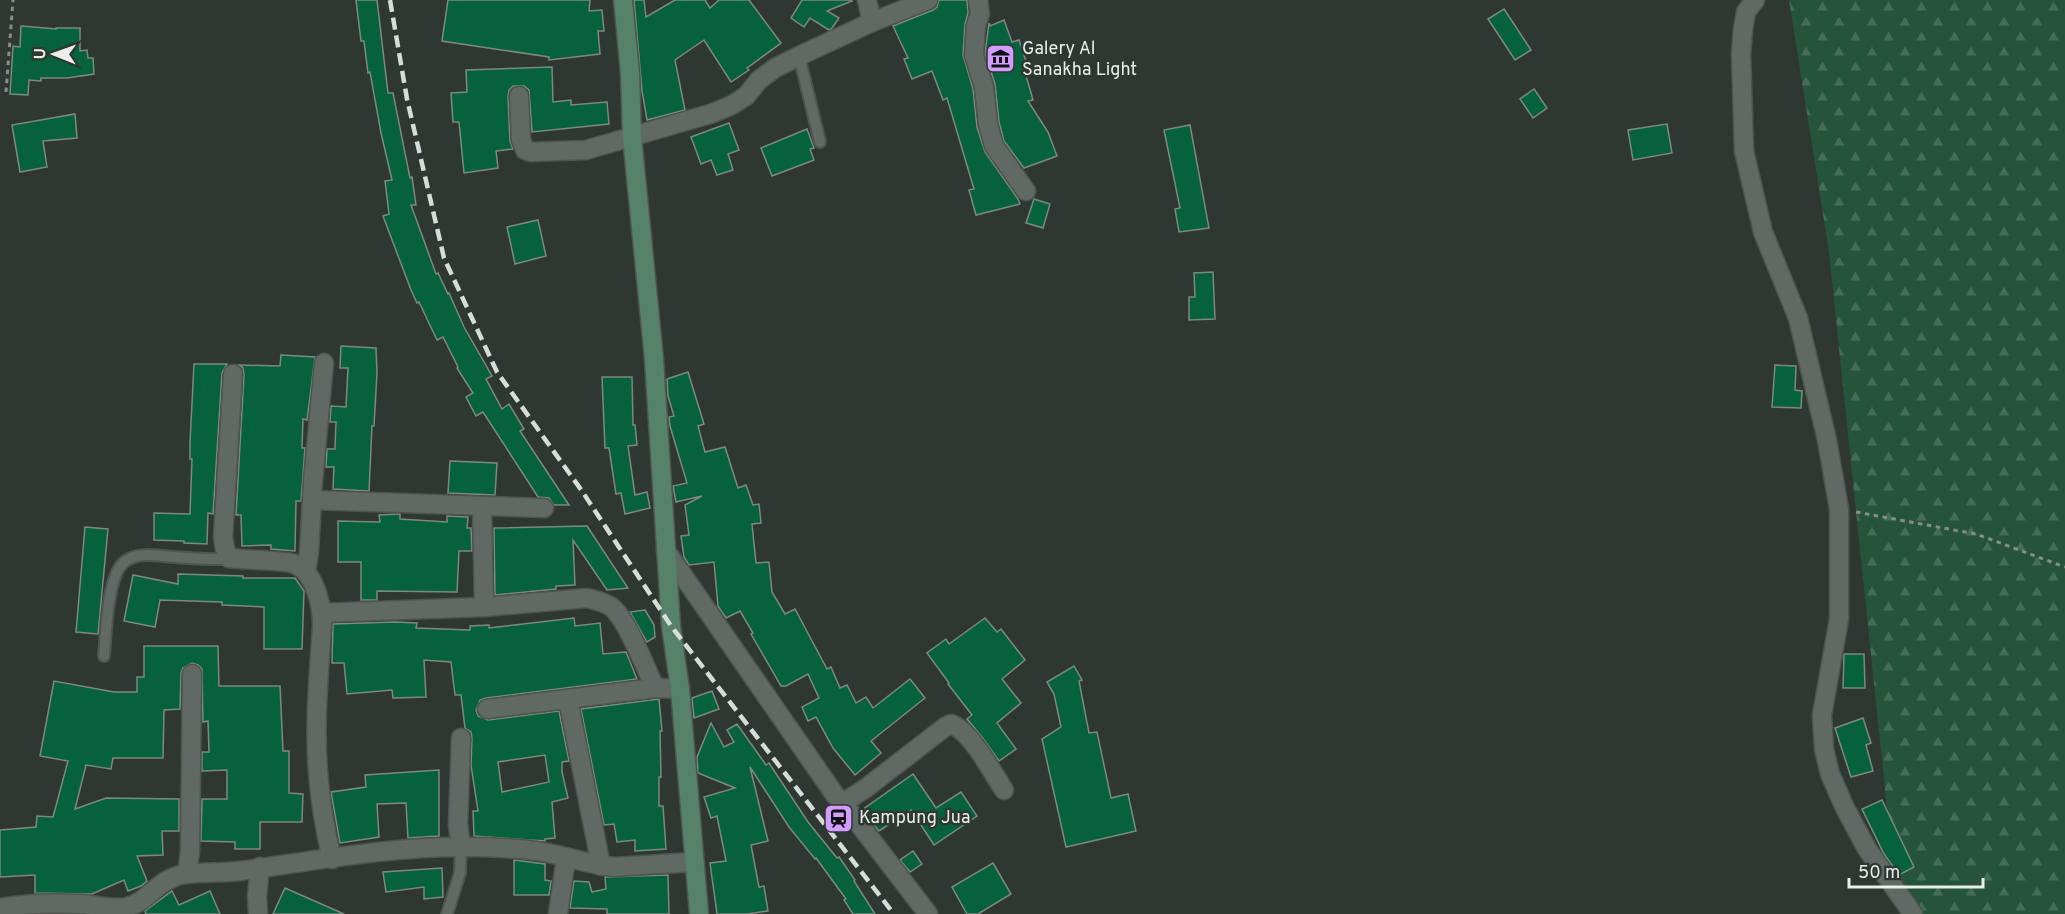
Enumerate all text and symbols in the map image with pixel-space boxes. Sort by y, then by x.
north arrow [24,24,84,84]
place label: Galery Al Sanakha Light [1022,38,1137,82]
museum icon: Galery Al Sanakha Light [985,43,1017,75]
text: U [31,48,51,60]
station icon: Kampung Jua [822,802,854,834]
place label: Kampung Jua [859,807,971,830]
scale bar [1849,851,1982,889]
text: 50 m [1858,862,1900,885]

